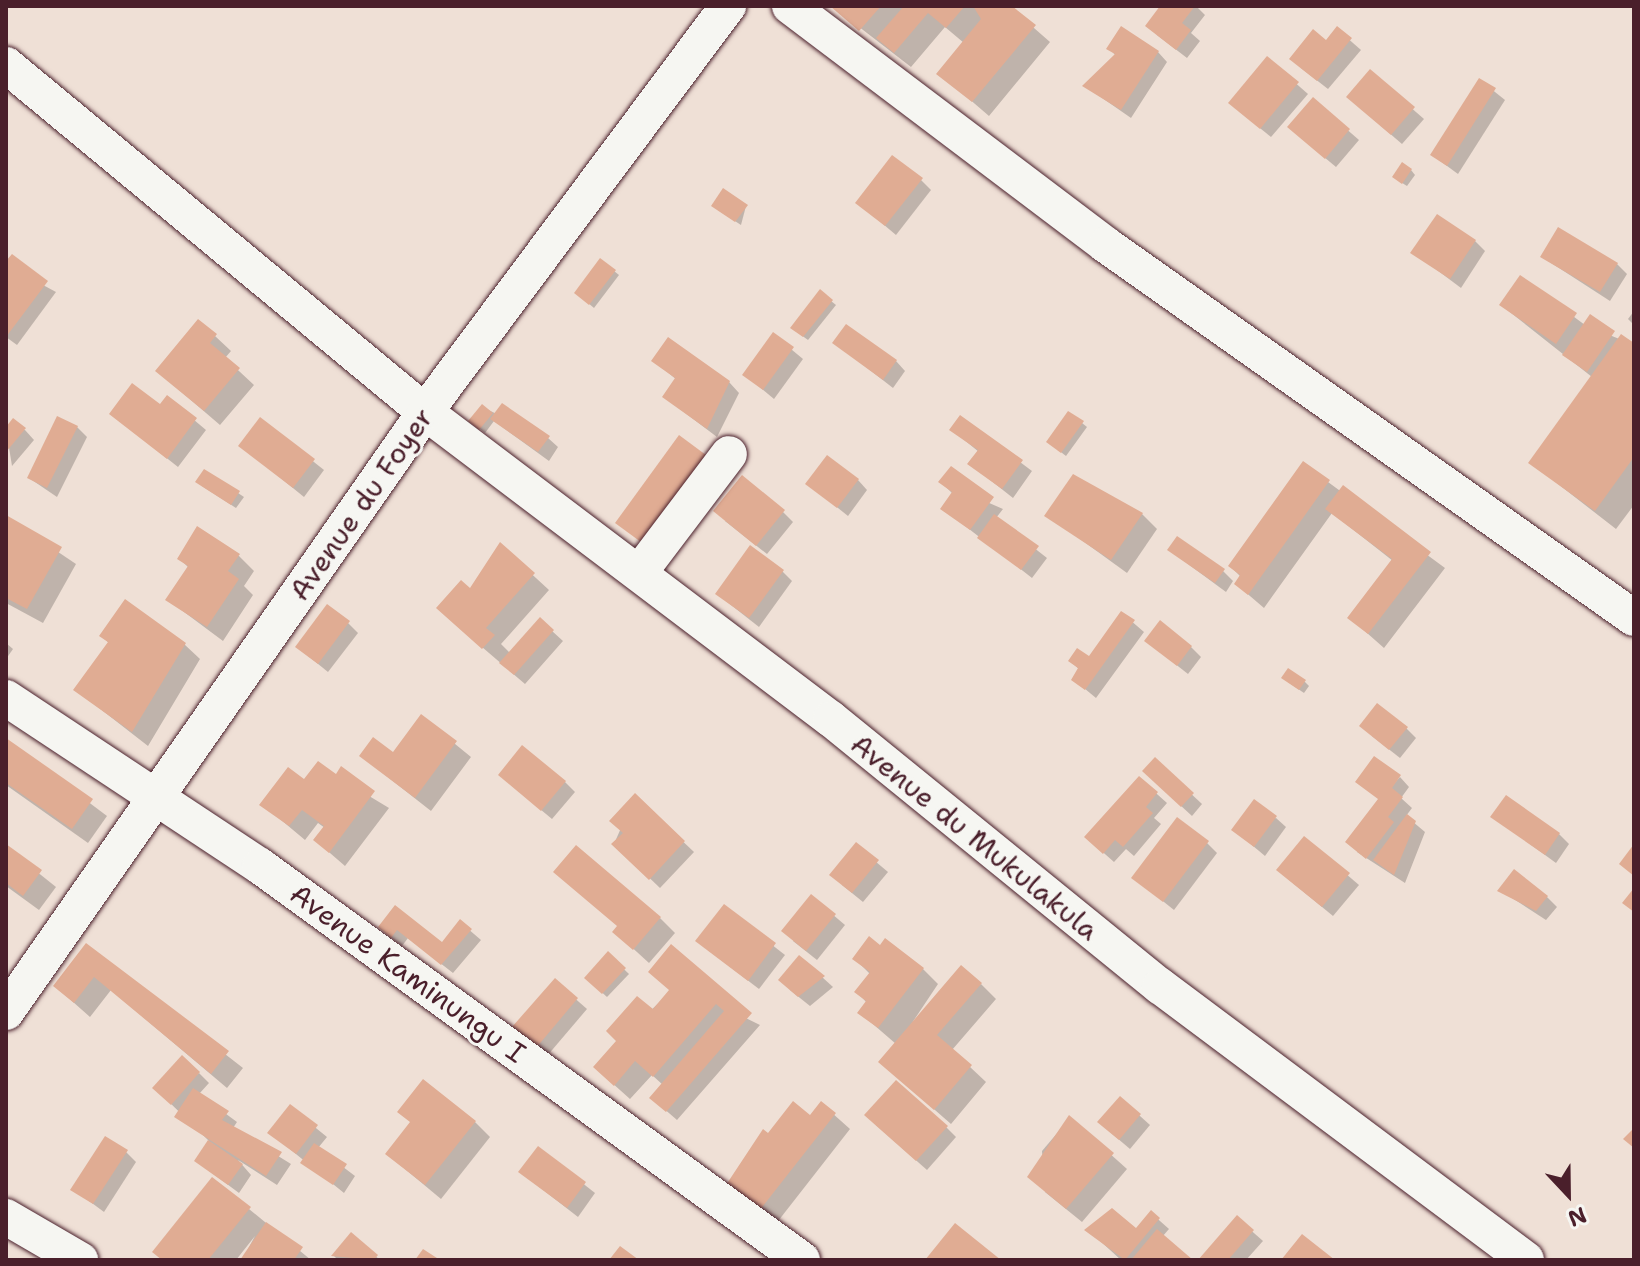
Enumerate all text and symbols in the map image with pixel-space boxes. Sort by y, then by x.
street label: Avenue du Foyer [282,401,440,607]
street label: Avenue du Mukulakula [844,727,1106,947]
street label: Avenue Kaminungu I [284,876,532,1070]
north arrow [1528,1154,1608,1234]
text: N [1564,1200,1591,1233]

